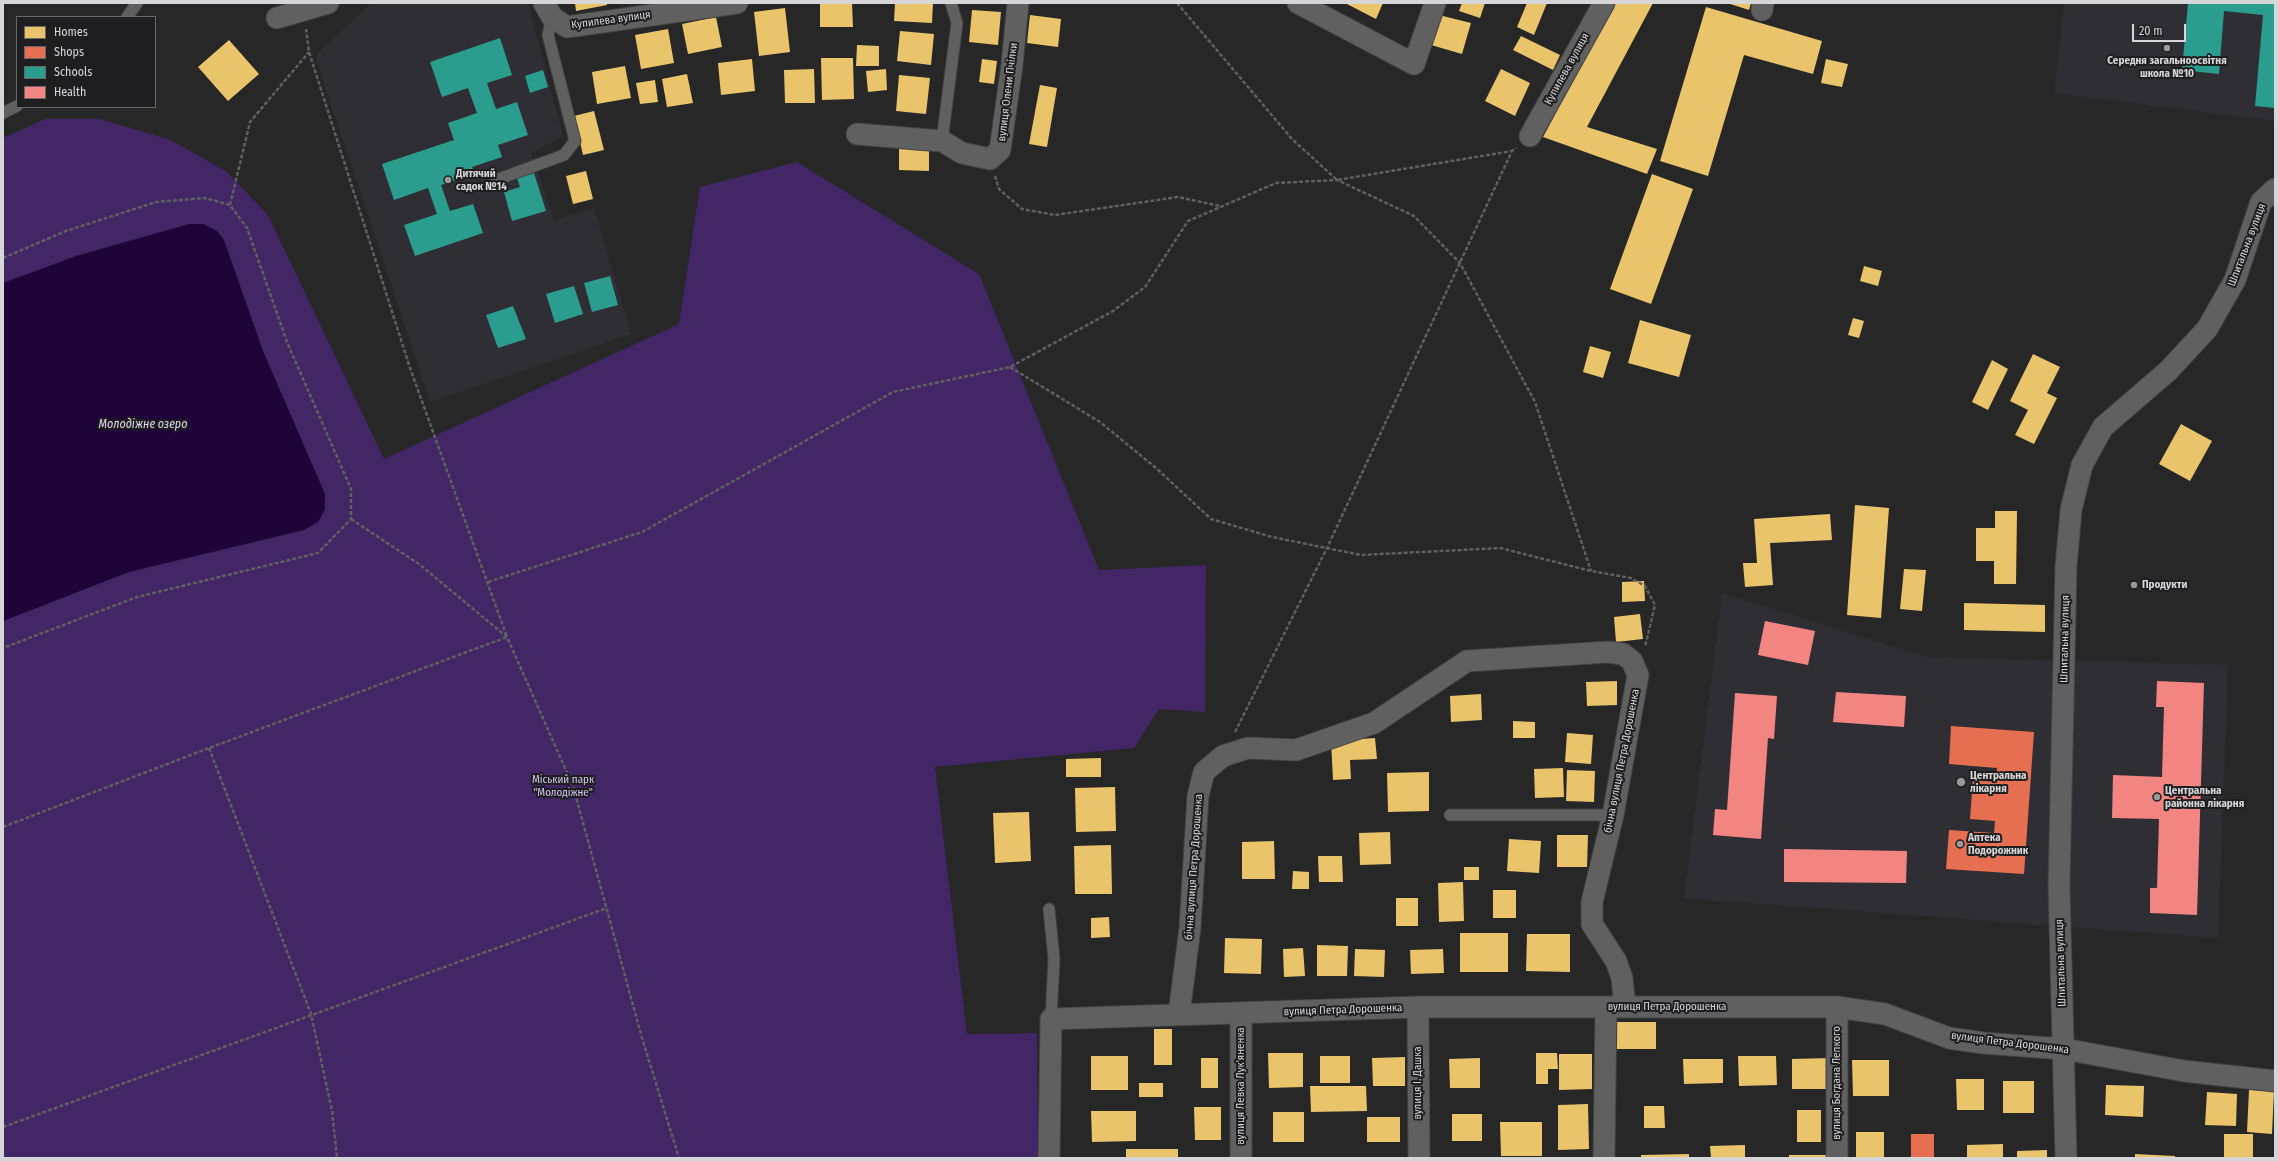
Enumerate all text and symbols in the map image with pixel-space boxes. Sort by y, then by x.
street label: Купилева вулиця [571,8,651,32]
legend [16,16,156,108]
scale bar [2134,16,2188,42]
text: 20 m [2139,24,2163,38]
text: Homes [54,25,88,39]
street label: Купилева вулиця [1542,31,1592,107]
street label: вулиця Олени Пчілки [995,42,1021,142]
marker: Середня загальноосвітня школа №10 [2162,43,2172,53]
text: Shops [54,45,84,59]
place label: Середня загальноосвітня школа №10 [2107,54,2227,80]
text: Schools [54,65,92,79]
text: Health [54,85,86,99]
place label: Дитячий садок №14 [456,167,507,193]
marker: Дитячий садок №14 [443,175,453,185]
street label: Шпитальна вулиця [2225,202,2269,288]
water label: Молодіжне озеро [99,418,187,432]
place label: Продукти [2142,578,2187,592]
marker: Продукти [2129,580,2139,590]
street label: Шпитальна вулиця [2058,595,2072,683]
street label: бічна вулиця Петра Дорошенка [1602,688,1642,834]
place label: Центральна лікарня [1970,769,2027,795]
park label: Міський парк "Молодіжне" [532,773,594,799]
marker: Центральна лікарня [1955,776,1967,788]
place label: Центральна районна лікарня [2165,784,2244,810]
marker: Центральна районна лікарня [2152,792,2162,802]
street label: бічна вулиця Петра Дорошенка [1182,794,1206,940]
place label: Аптека Подорожник [1968,831,2028,857]
marker: Аптека Подорожник [1955,839,1965,849]
street label: Шпитальна вулиця [2053,919,2069,1007]
street label: вулиця Петра Дорошенка [1608,1000,1726,1014]
street label: вулиця Петра Дорошенка [1283,1001,1403,1019]
street label: вулиця Богдана Лепкого [1830,1026,1844,1140]
street label: вулиця Левка Лук'яненка [1234,1027,1248,1145]
street label: вулиця Петра Дорошенка [1950,1029,2070,1057]
street label: вулиця І. Дашка [1411,1046,1425,1120]

